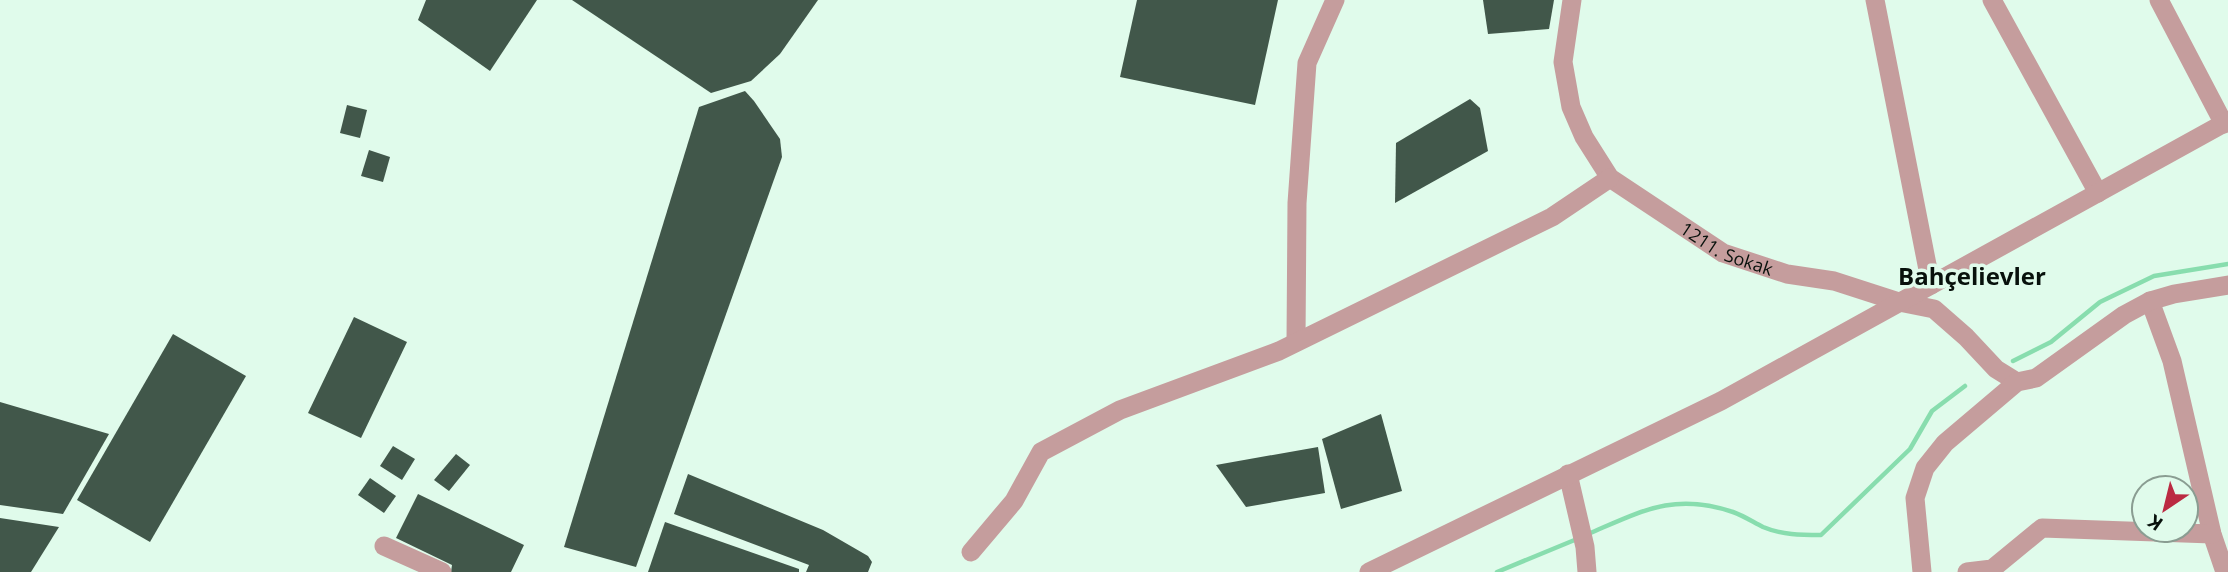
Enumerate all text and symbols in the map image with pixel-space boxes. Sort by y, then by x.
street label: 1211. Sokak [1676,216,1777,281]
district label: Bahçelievler [1898,259,2046,292]
north arrow [2130,474,2200,544]
text: K [2142,508,2168,537]

